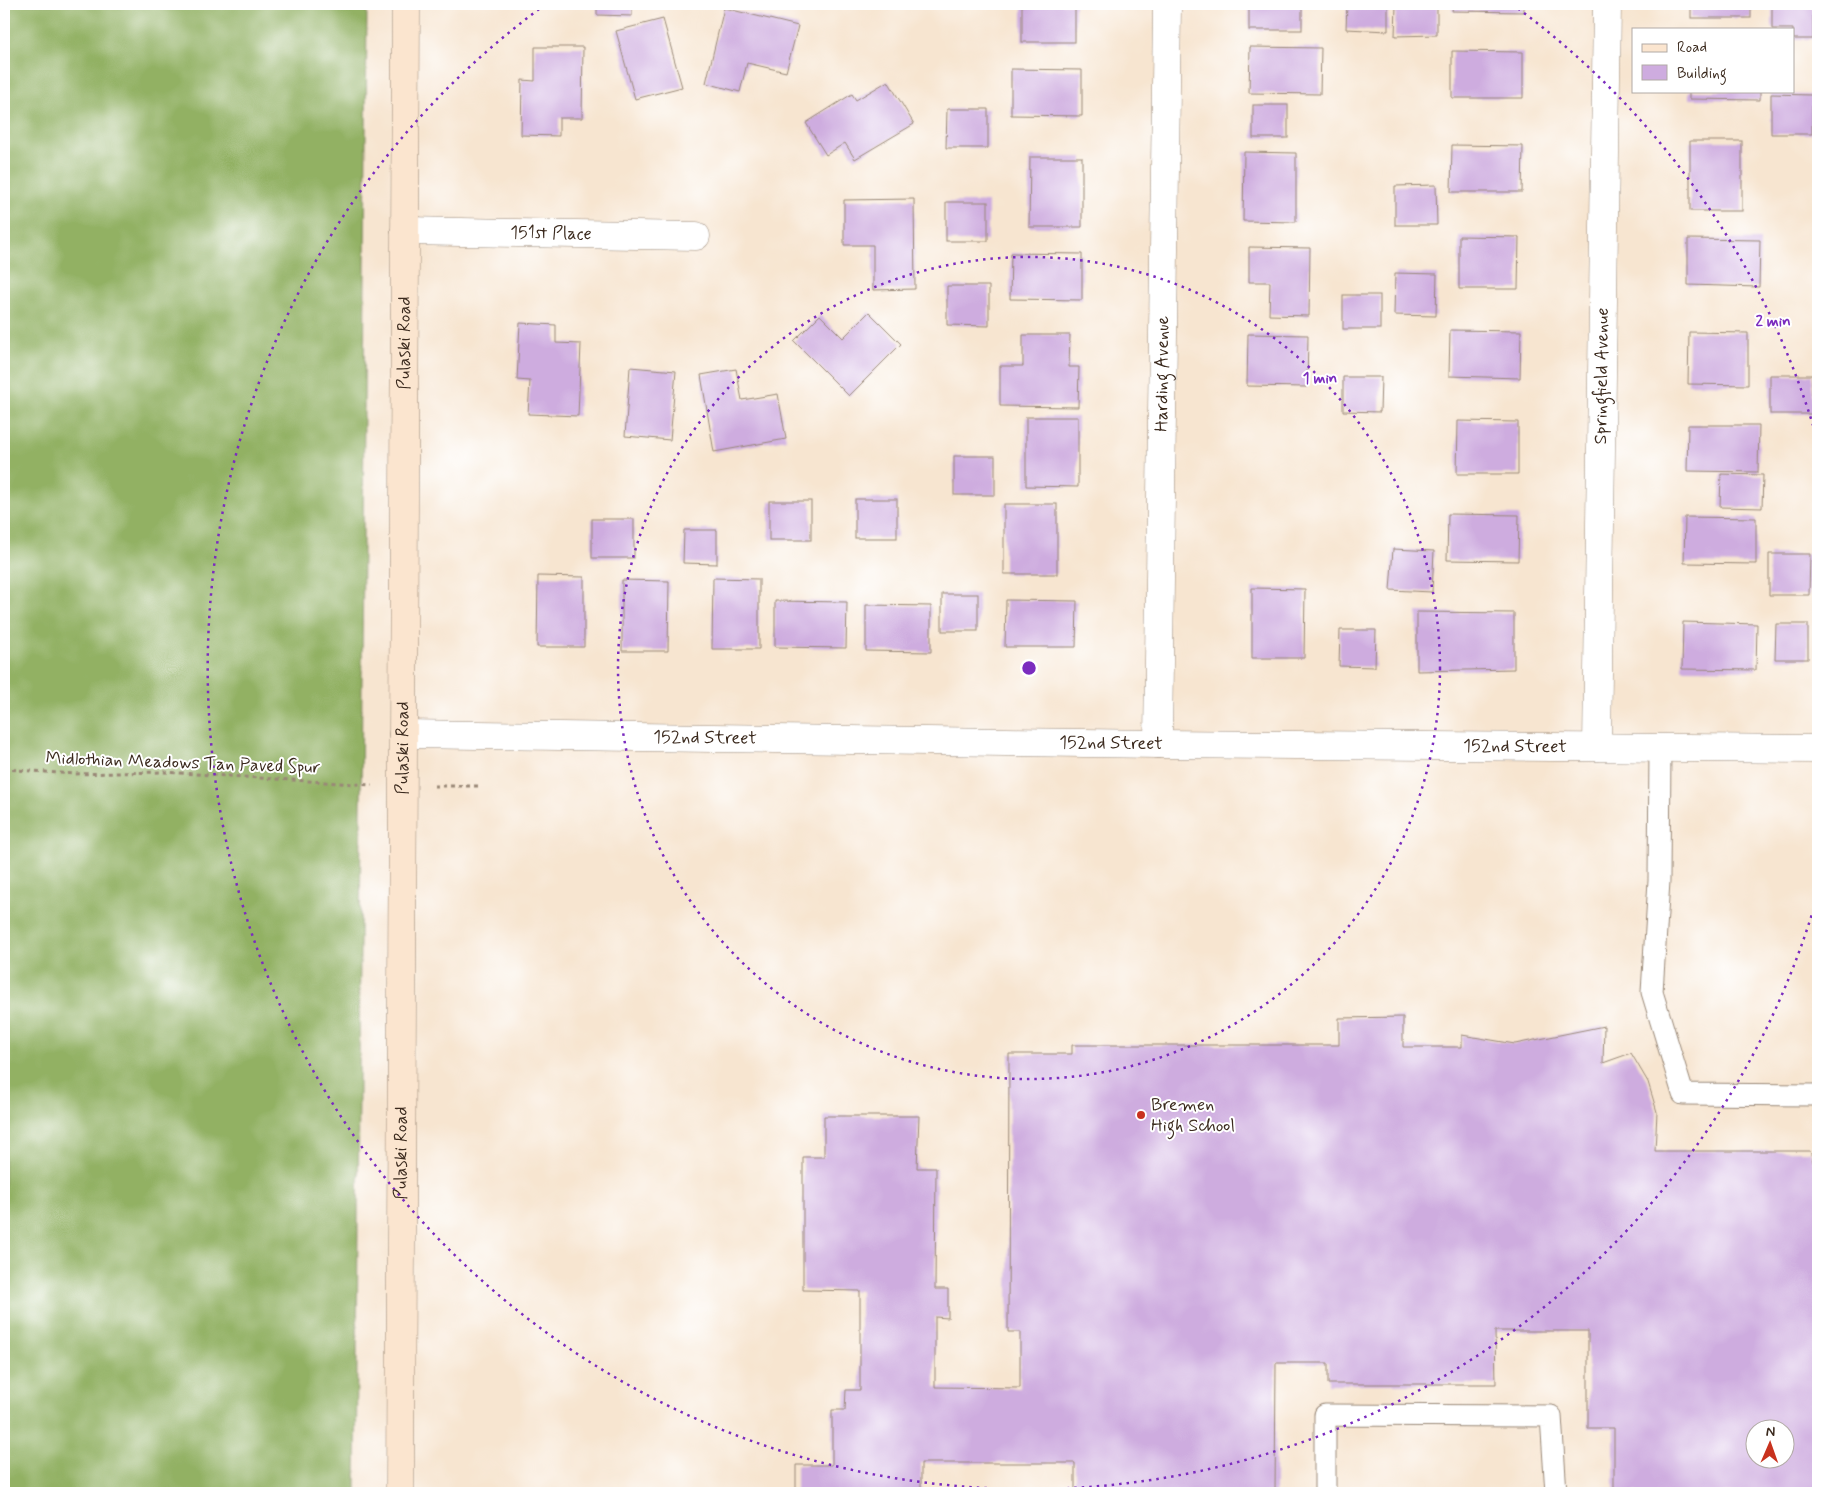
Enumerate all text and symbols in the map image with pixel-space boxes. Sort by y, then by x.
legend [1632,28,1794,92]
text: Road [1677,38,1707,58]
text: Building [1677,64,1727,85]
street label: 151st Place [510,221,592,246]
street label: Pulaski Road [392,296,417,390]
street label: Springfield Avenue [1589,307,1616,445]
text: 2 min [1755,312,1791,332]
street label: Harding Avenue [1150,316,1177,432]
text: 1 min [1303,369,1337,389]
centre of rings [1020,659,1038,677]
street label: Pulaski Road [391,701,415,795]
street label: 152nd Street [653,725,757,751]
street label: 152nd Street [1059,731,1163,756]
street label: 152nd Street [1463,734,1567,759]
street label: Midlothian Meadows Tan Paved Spur [45,746,321,780]
place label: Bremen High School [1151,1093,1235,1140]
street label: Pulaski Road [389,1106,414,1200]
marker: Bremen High School [1135,1109,1147,1121]
north arrow [1744,1420,1794,1470]
text: N [1765,1423,1775,1441]

